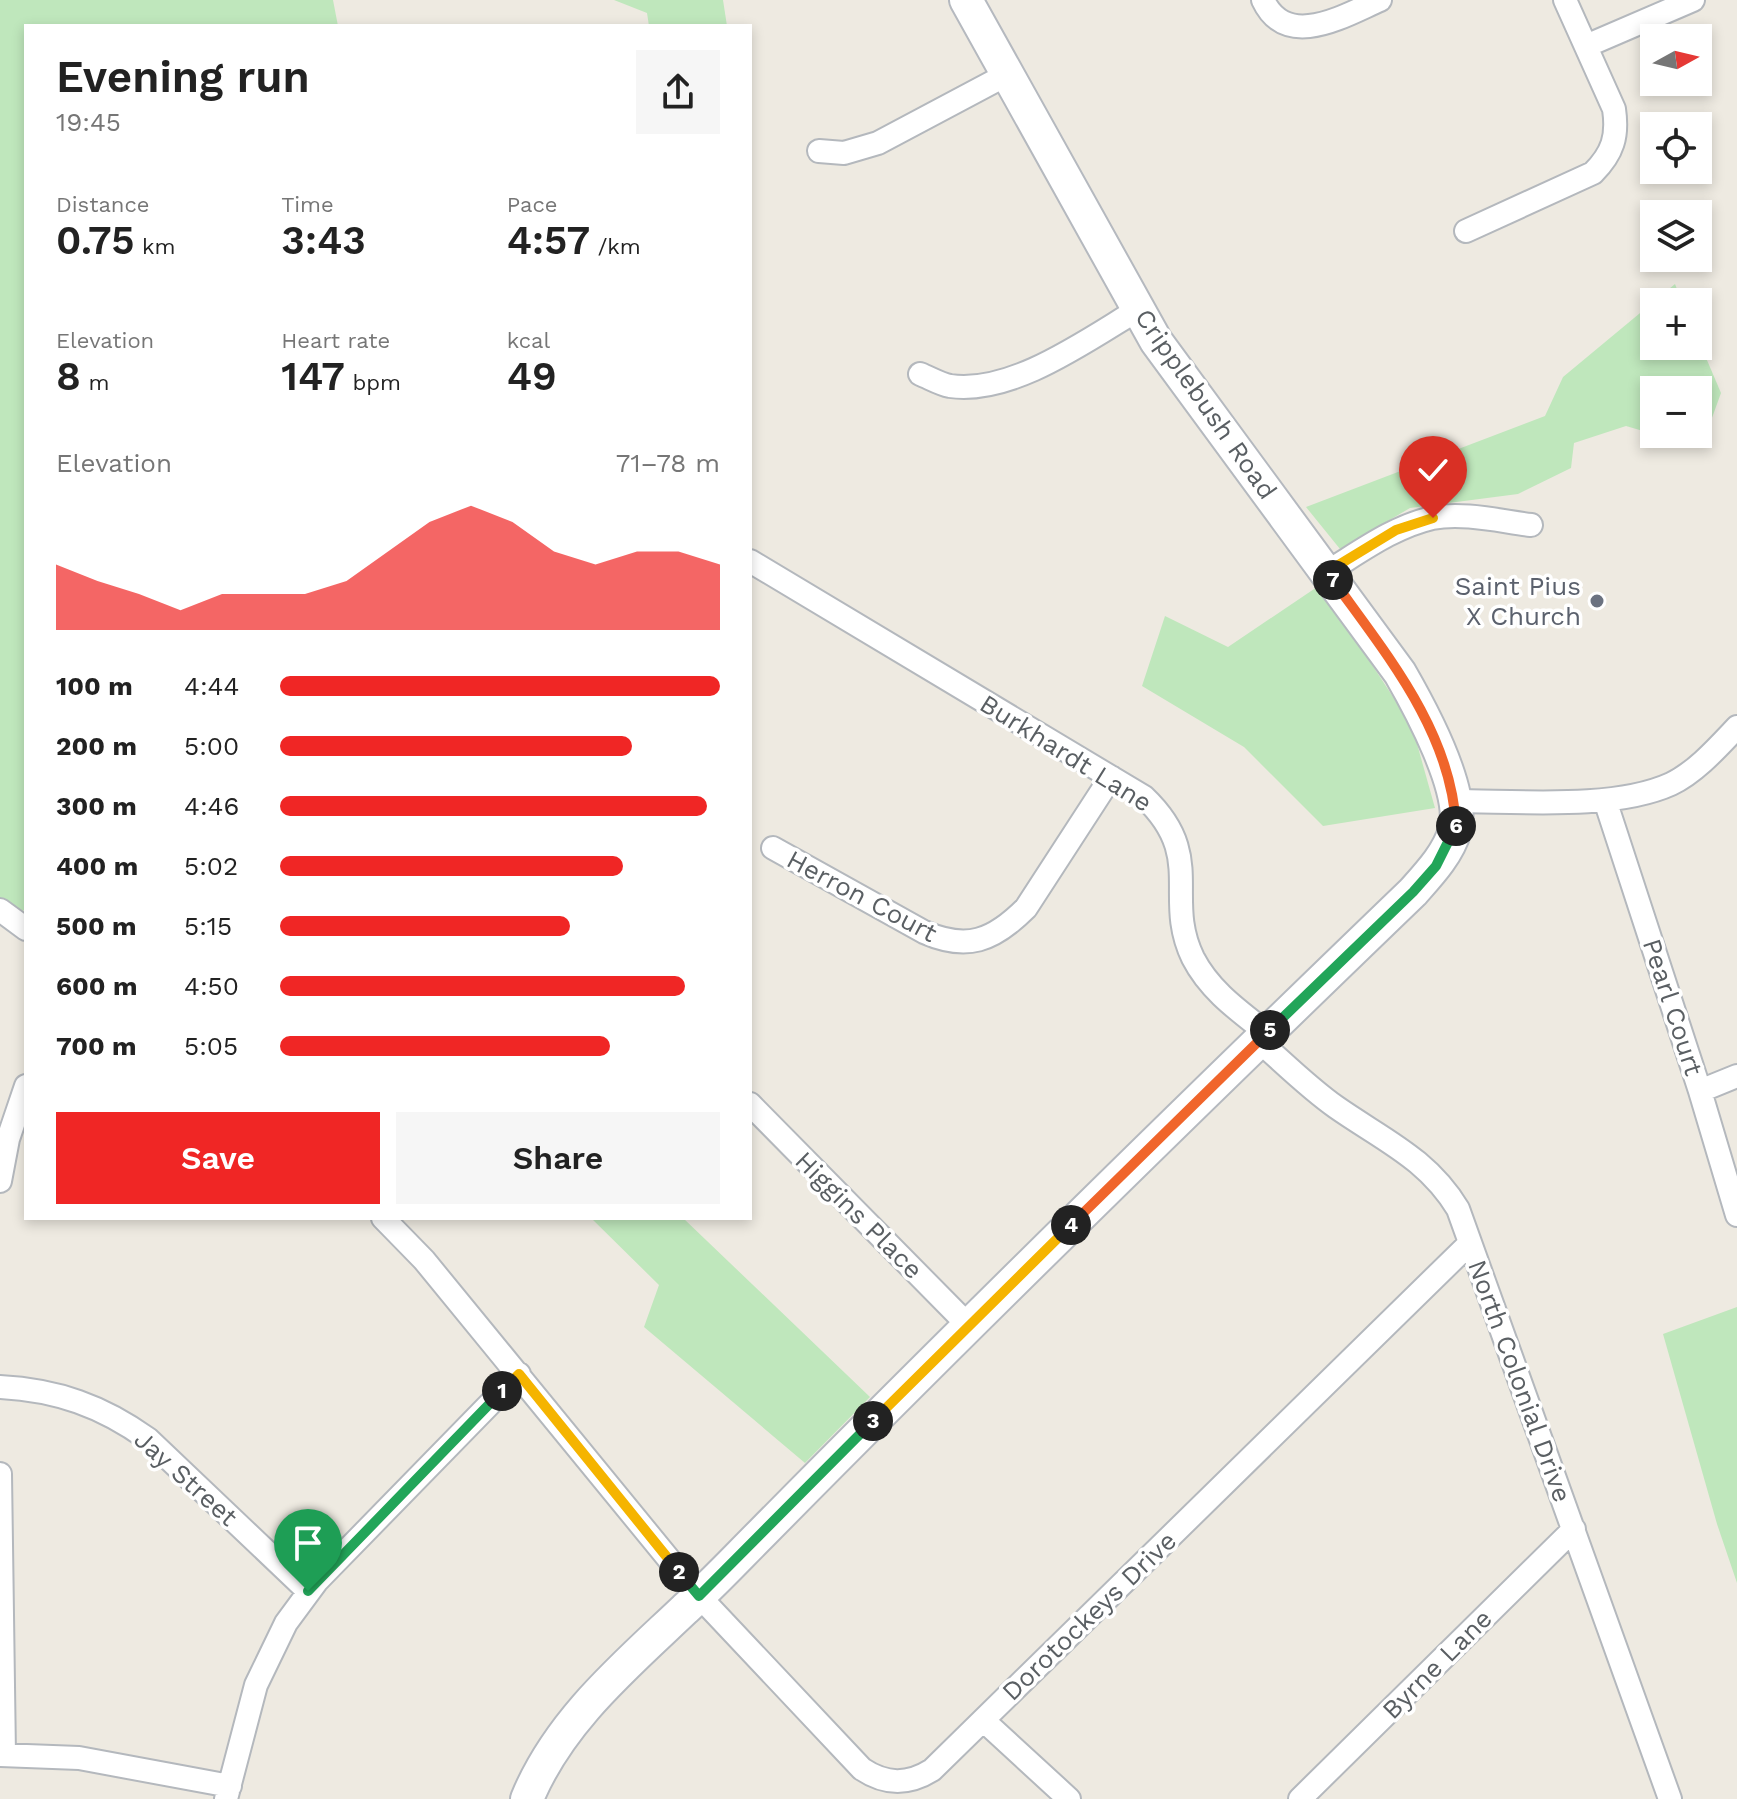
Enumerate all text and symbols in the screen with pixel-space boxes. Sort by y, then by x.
north arrow [1640,24,1712,96]
map controls [1640,24,1712,448]
button: share [636,50,720,134]
text: Evening run [56,51,310,103]
text: 19:45 [56,107,121,137]
button: locate [1640,112,1712,184]
text: Distance [56,192,150,217]
text: Time [281,192,334,217]
text: Pace [507,192,558,217]
button: layers [1640,200,1712,272]
text: 0.75 [56,217,135,264]
text: 3:43 [281,217,366,264]
text: 4:57 [507,217,590,264]
text: km [135,234,176,259]
text: /km [590,234,641,259]
button: + [1640,288,1712,360]
street label: Cripplebush Road [1129,303,1283,505]
text: Elevation [56,328,154,353]
text: Heart rate [281,328,390,353]
text: kcal [507,328,550,353]
text: 8 [56,353,81,400]
text: 147 [281,353,345,400]
text: 49 [507,353,557,400]
text: m [81,370,109,395]
text: bpm [345,370,401,395]
button: − [1640,376,1712,448]
pin [1399,436,1467,518]
text: Elevation [56,448,172,478]
text: 71–78 m [616,448,720,478]
icon: check [1411,448,1455,492]
pin: 7 [1313,560,1353,600]
text: 7 [1326,567,1340,592]
place label: Saint Pius X Church [1455,571,1581,631]
marker: Saint Pius X Church [1588,592,1606,610]
text: 100 m [56,671,133,701]
text: 4:44 [184,671,239,701]
street label: Burkhardt Lane [975,688,1157,818]
text: 200 m [56,731,137,761]
text: 5:00 [184,731,239,761]
text: 300 m [56,791,137,821]
text: 4:46 [184,791,239,821]
pin: 6 [1436,806,1476,846]
text: 6 [1449,813,1463,838]
street label: Herron Court [782,844,942,948]
text: 400 m [56,851,138,881]
text: 5:02 [184,851,238,881]
text: 500 m [56,911,137,941]
text: 5:15 [184,911,232,941]
street label: Pearl Court [1637,935,1709,1079]
text: 600 m [56,971,137,1001]
text: 4:50 [184,971,239,1001]
pin: 5 [1250,1010,1290,1050]
text: 5 [1264,1017,1276,1042]
text: 700 m [56,1031,137,1061]
text: 5:05 [184,1031,238,1061]
button: Save [56,1112,380,1204]
button: Share [396,1112,720,1204]
street label: Higgins Place [789,1145,929,1285]
pin: 4 [1051,1205,1091,1245]
text: 4 [1064,1212,1078,1237]
street label: North Colonial Drive [1462,1256,1578,1506]
pin: 1 [482,1371,522,1411]
text: 1 [497,1378,507,1403]
pin: 3 [853,1401,893,1441]
text: 3 [866,1408,880,1433]
street label: Jay Street [128,1424,244,1532]
pin [274,1509,342,1591]
icon: arrive [286,1521,330,1565]
street label: Dorotockeys Drive [996,1525,1182,1707]
pin: 2 [659,1552,699,1592]
text: 2 [672,1559,686,1584]
street label: Byrne Lane [1376,1603,1498,1725]

